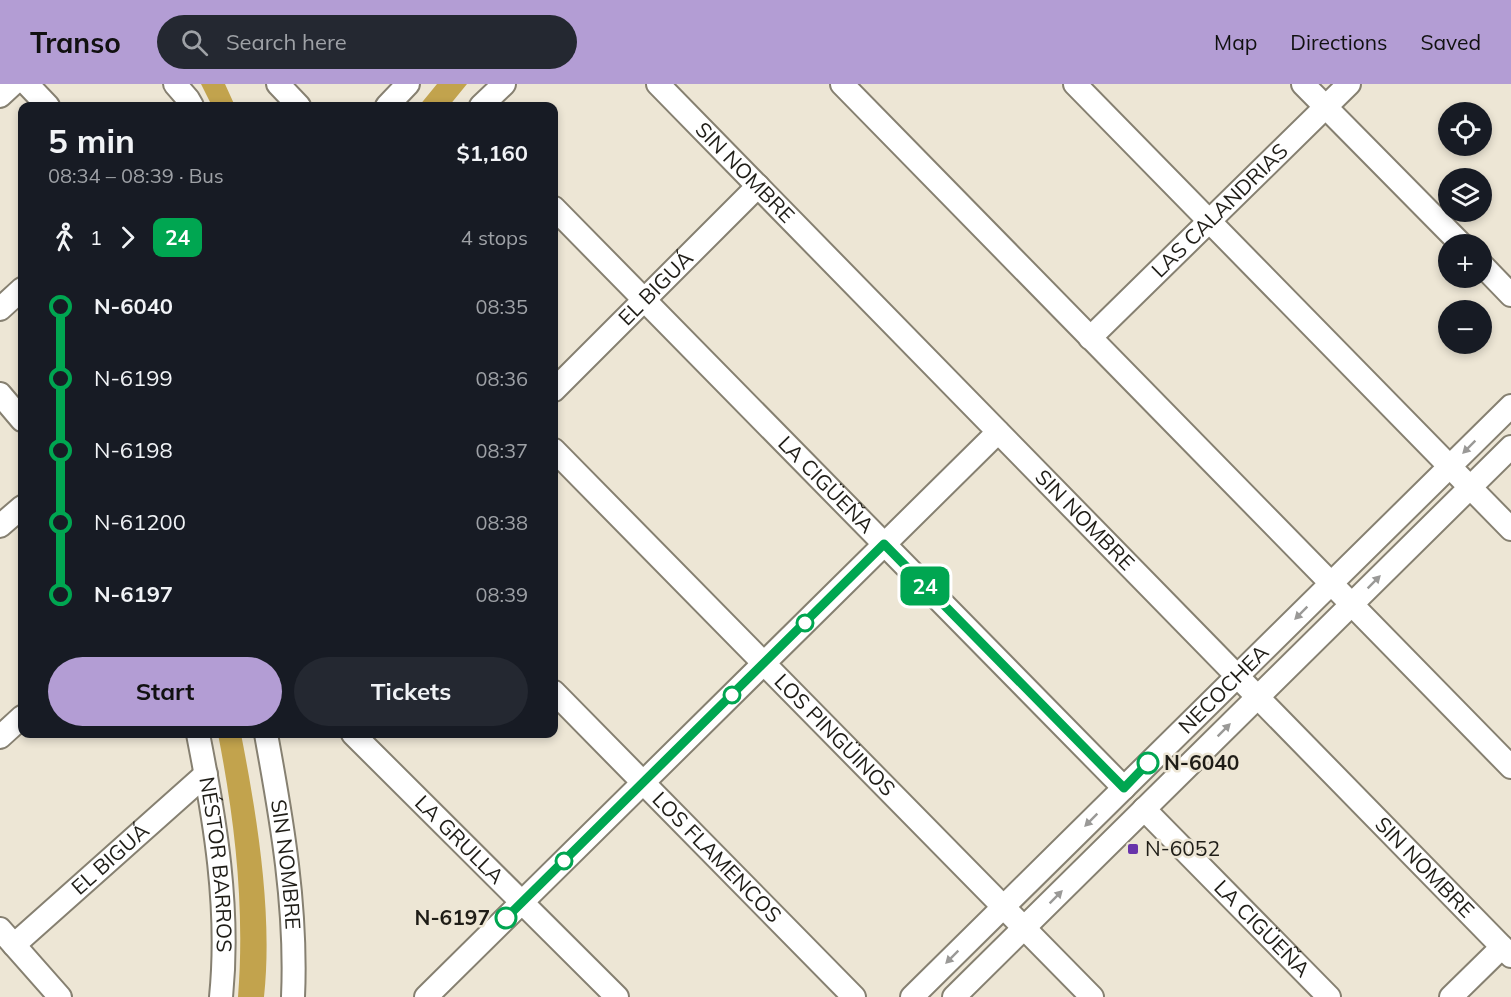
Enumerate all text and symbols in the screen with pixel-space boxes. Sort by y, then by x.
search box [157,15,577,69]
text: Transo [30,25,121,60]
icon: search [178,26,211,59]
text: Search here [226,28,347,56]
text: Map [1214,29,1257,55]
text: Directions [1290,29,1387,55]
text: Saved [1420,29,1481,55]
map controls [1438,102,1492,354]
button: locate [1438,102,1492,156]
street label: SIN NOMBRE [690,116,800,228]
text: 5 min [48,120,135,161]
street label: LAS CALANDRIAS [1146,137,1293,282]
text: $1,160 [457,139,528,167]
text: 08:34 – 08:39 · Bus [48,163,224,188]
button: layers [1438,168,1492,222]
icon: walk [48,221,81,254]
icon: forward [111,221,144,254]
text: 24 [165,224,190,250]
text: 1 [90,225,102,250]
text: 4 stops [461,225,528,250]
button: + [1438,234,1492,288]
street label: EL BIGUÁ [612,244,698,330]
text: N-6040 [94,292,173,320]
text: 08:35 [475,294,528,319]
button: − [1438,300,1492,354]
text: N-6199 [94,364,173,392]
text: 08:36 [475,366,528,391]
street label: LA CIGÜEÑA [773,430,880,538]
text: N-6198 [94,436,173,464]
text: 08:37 [475,438,528,463]
one-way arrow [1463,439,1477,453]
street label: SIN NOMBRE [1030,464,1140,575]
text: N-61200 [94,508,186,536]
text: 08:38 [475,510,528,535]
line badge: 24 [898,566,952,606]
text: 24 [912,573,938,599]
one-way arrow [1367,576,1381,590]
text: N-6197 [94,580,173,608]
text: 08:39 [475,582,528,607]
one-way arrow [1294,606,1308,620]
unlabelled marker [796,614,814,632]
street label: NECOCHEA [1173,638,1274,739]
button: Start [48,657,282,726]
button: Tickets [294,657,528,726]
street label: LOS PINGÜINOS [769,668,901,801]
unlabelled marker [723,686,741,704]
one-way arrow [1217,724,1231,738]
place label: N-6040 [1164,749,1239,775]
marker: N-6040 [1137,752,1159,774]
street label: NÉSTOR BARROS [194,775,238,952]
street label: LOS FLAMENCOS [647,786,787,928]
street label: LA GRULLA [410,789,510,889]
street label: SIN NOMBRE [266,797,307,930]
street label: SIN NOMBRE [1370,811,1480,923]
one-way arrow [1084,813,1098,827]
street label: EL BIGUÁ [66,817,154,900]
place label: N-6052 [1145,835,1220,861]
marker: N-6052 [1126,842,1140,856]
unlabelled marker [555,852,573,870]
street label: LA CIGÜEÑA [1209,874,1316,982]
one-way arrow [1048,890,1063,904]
place label: N-6197 [415,904,490,930]
marker: N-6197 [495,907,517,929]
one-way arrow [945,950,960,964]

